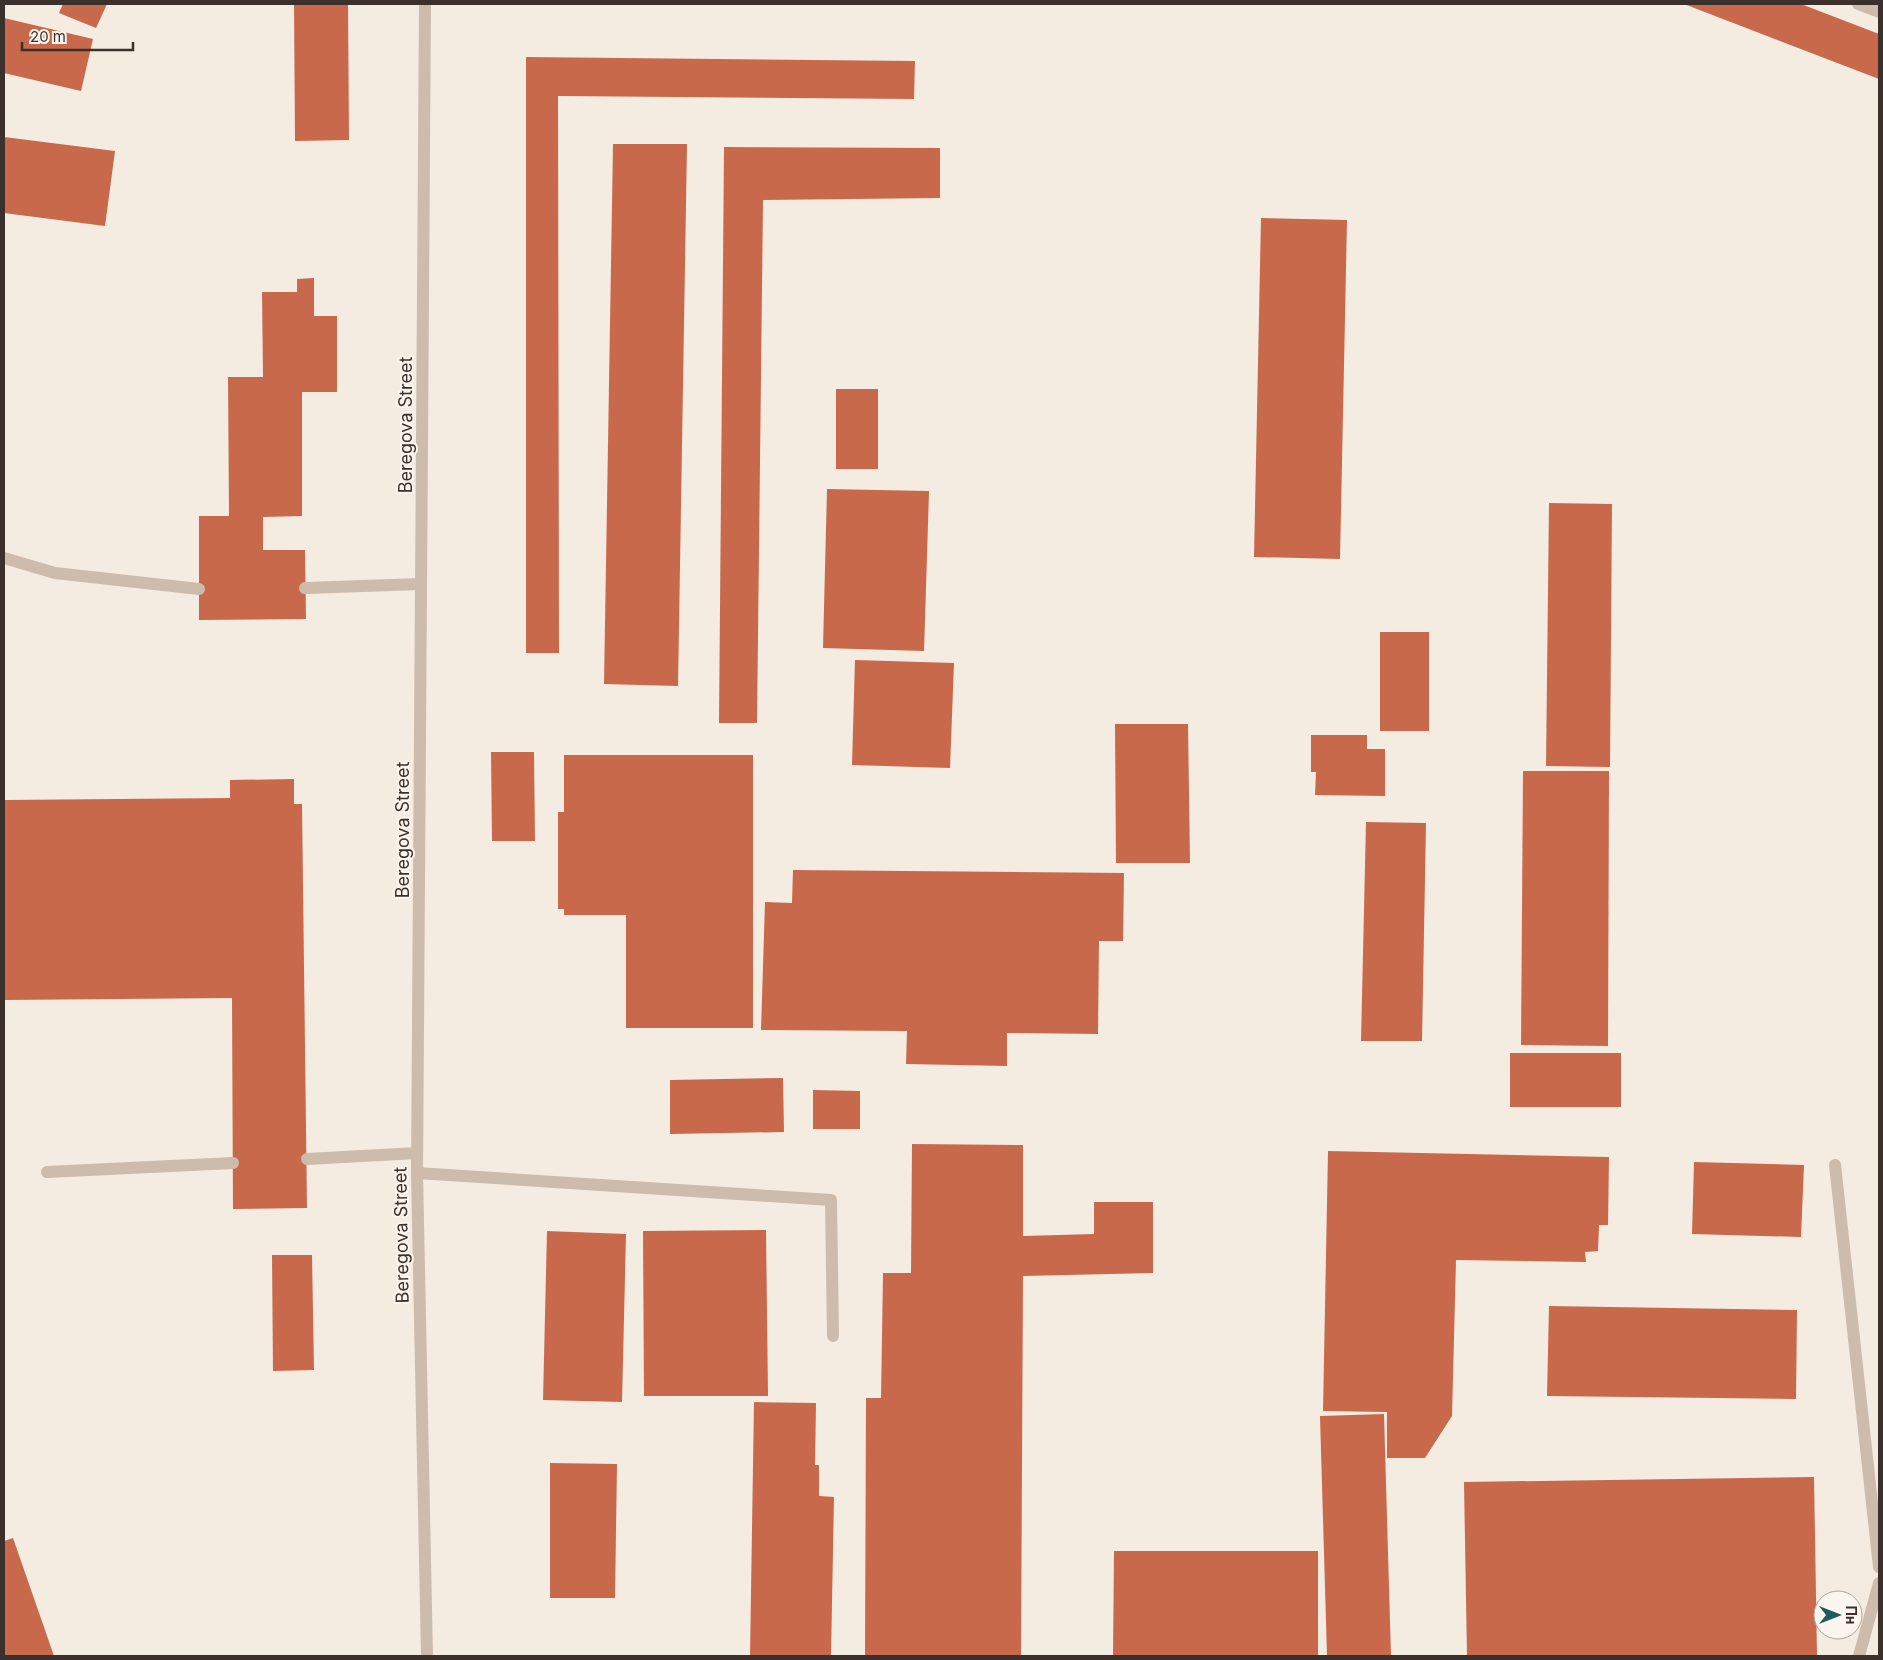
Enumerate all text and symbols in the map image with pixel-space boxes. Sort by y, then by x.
scale bar [22,20,134,52]
text: 20 m [30,27,66,46]
street label: Beregova Street [395,357,416,493]
street label: Beregova Street [392,762,413,898]
street label: Beregova Street [389,1166,413,1304]
north arrow [1813,1590,1863,1640]
text: Пн [1843,1605,1860,1625]

